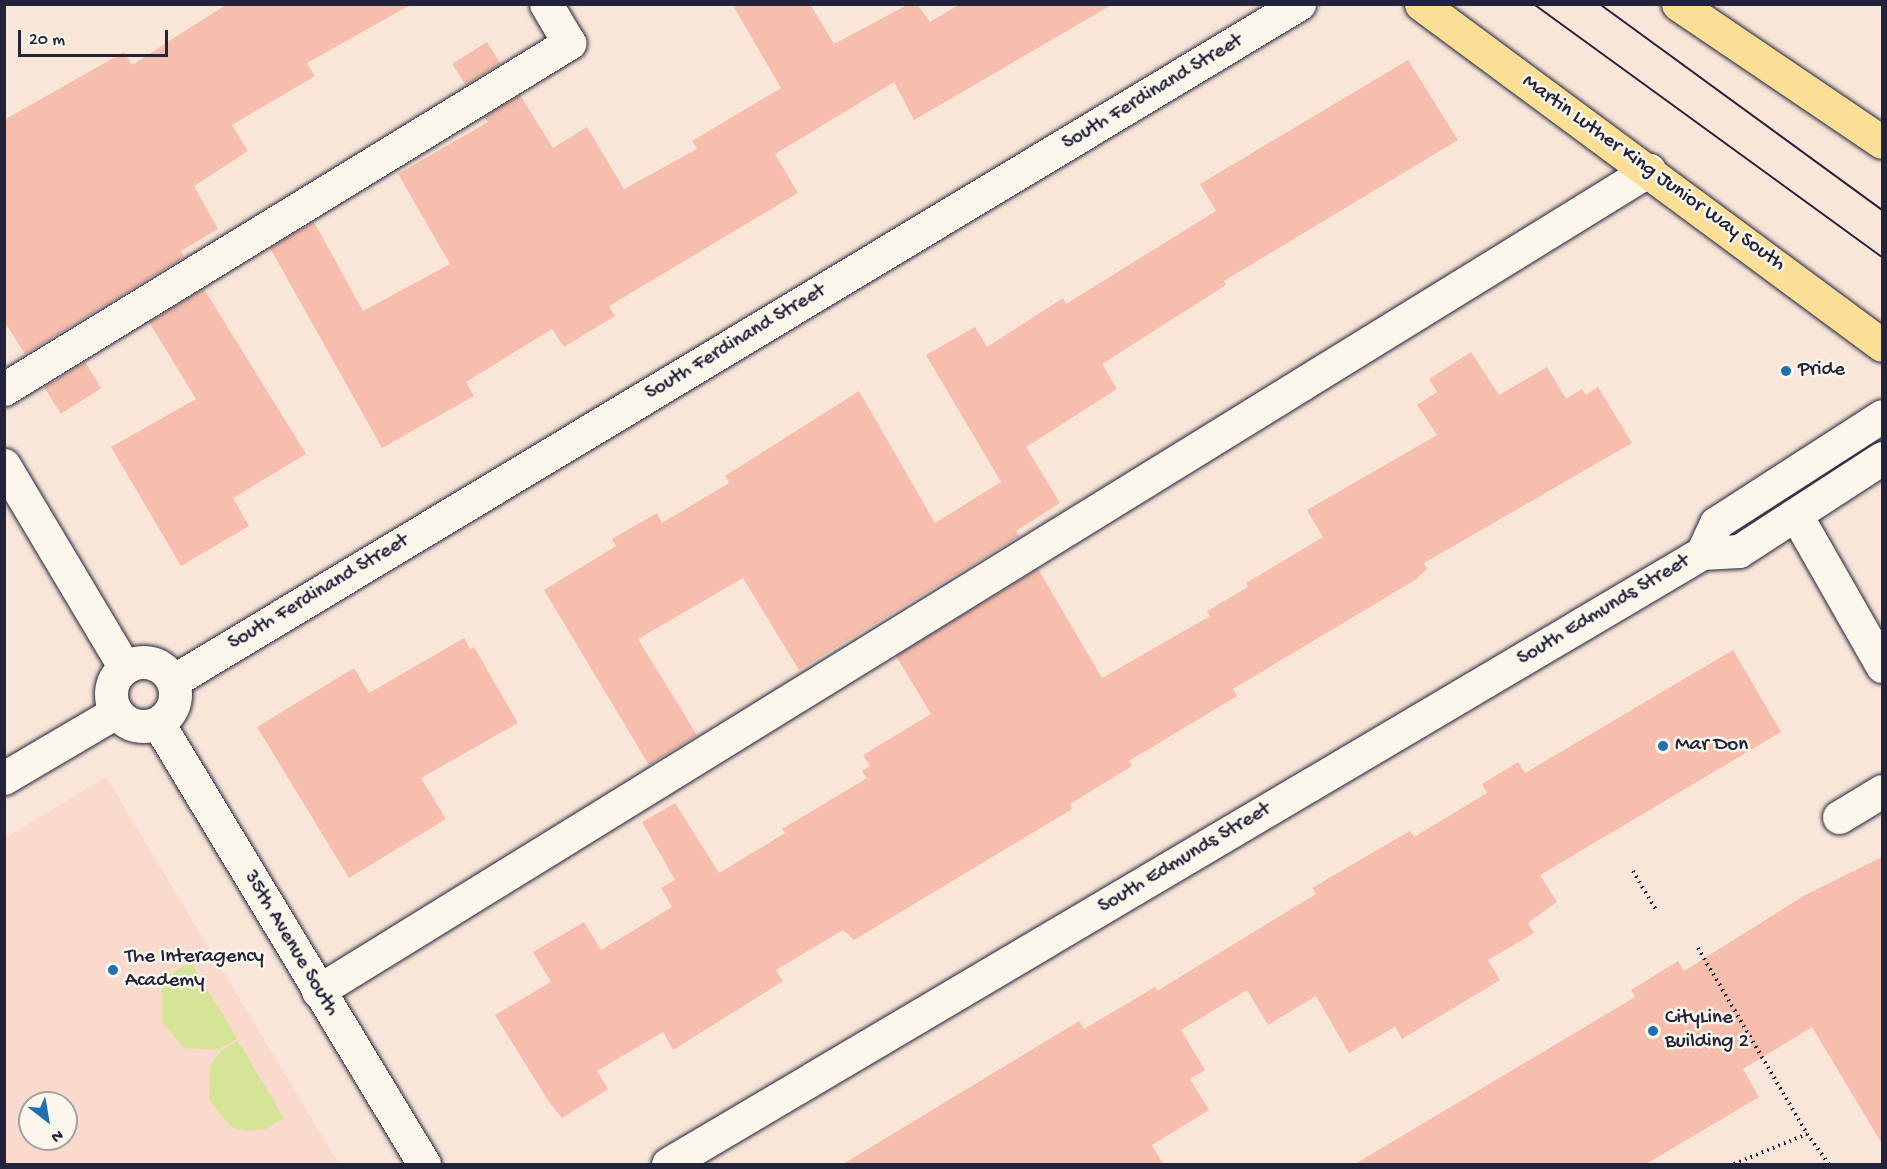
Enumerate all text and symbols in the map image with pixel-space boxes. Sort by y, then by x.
scale bar [21,18,171,56]
street label: South Ferdinand Street [1058,29,1248,157]
text: 20 m [29,30,65,51]
street label: Martin Luther King Junior Way South [1516,70,1790,278]
street label: South Ferdinand Street [641,279,831,407]
place label: Pride [1798,358,1845,384]
marker: Pride [1779,364,1793,378]
street label: South Ferdinand Street [224,529,414,657]
street label: South Edmunds Street [1513,550,1695,672]
place label: Mar Don [1675,733,1748,759]
marker: Mar Don [1656,739,1670,753]
street label: South Edmunds Street [1094,798,1276,920]
street label: 35th Avenue South [237,867,343,1021]
place label: The Interagency Academy [125,945,264,995]
marker: The Interagency Academy [106,963,120,977]
place label: CityLine Building 2 [1665,1006,1749,1056]
marker: CityLine Building 2 [1646,1024,1660,1038]
north arrow [18,1091,78,1151]
text: N [47,1124,66,1146]

